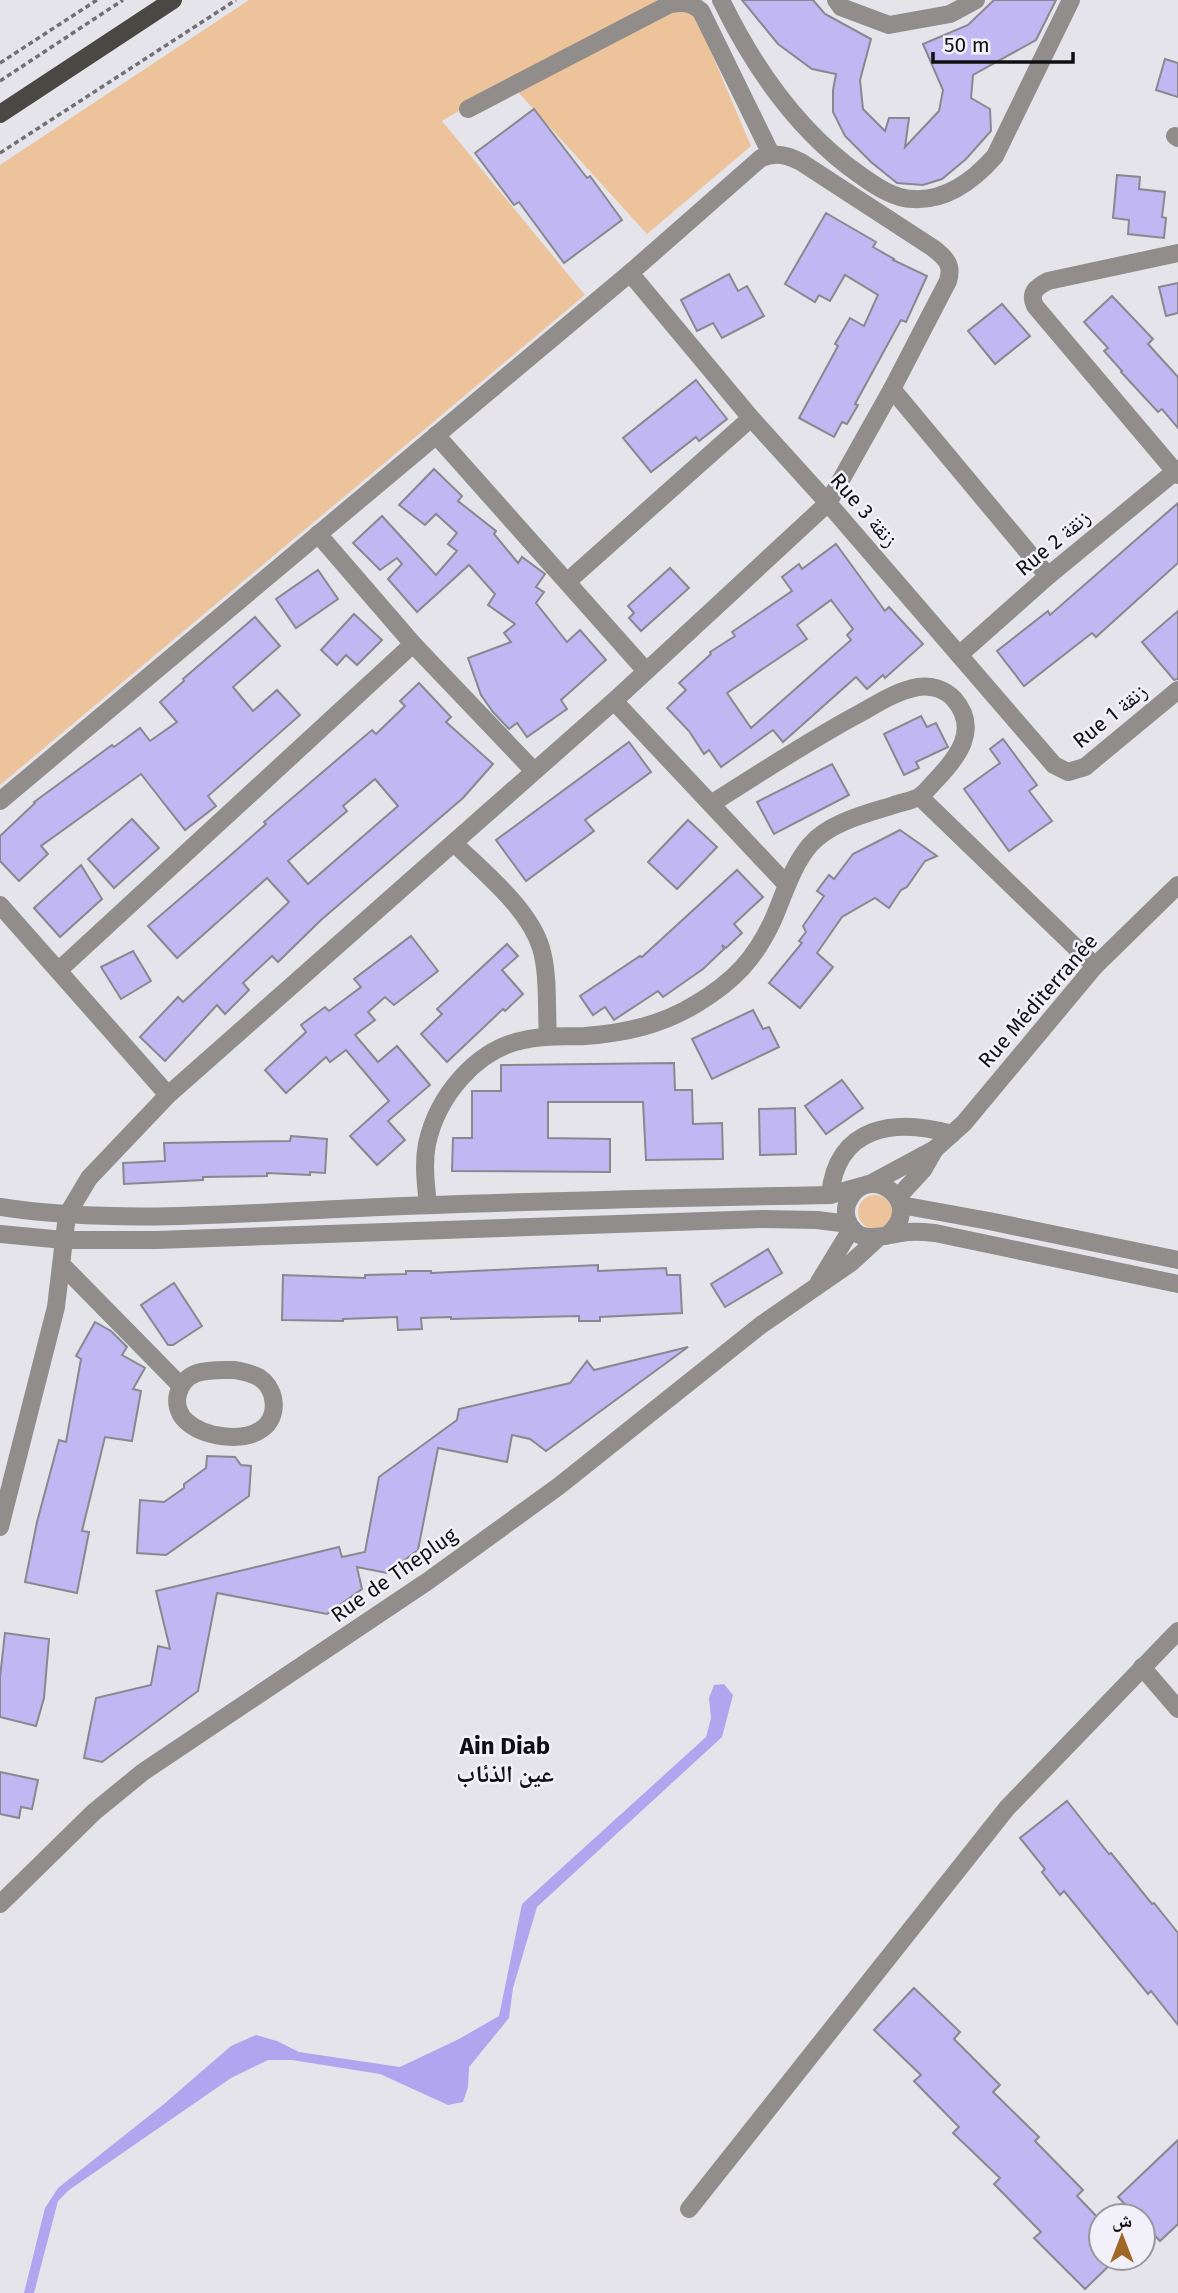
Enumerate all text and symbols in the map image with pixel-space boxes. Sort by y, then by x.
scale bar [933,21,1073,65]
text: 50 m [944,32,990,58]
street label: Rue 3 زنقة [825,468,903,552]
street label: Rue 2 زنقة [1010,504,1096,582]
street label: Rue 1 زنقة [1068,678,1152,754]
street label: Rue Méditerranée [973,929,1103,1073]
street label: Rue de Theplug [326,1522,462,1628]
district label: Ain Diab عين الذئاب [456,1732,554,1788]
north arrow [1087,2202,1157,2272]
text: ش [1112,2209,1132,2232]

